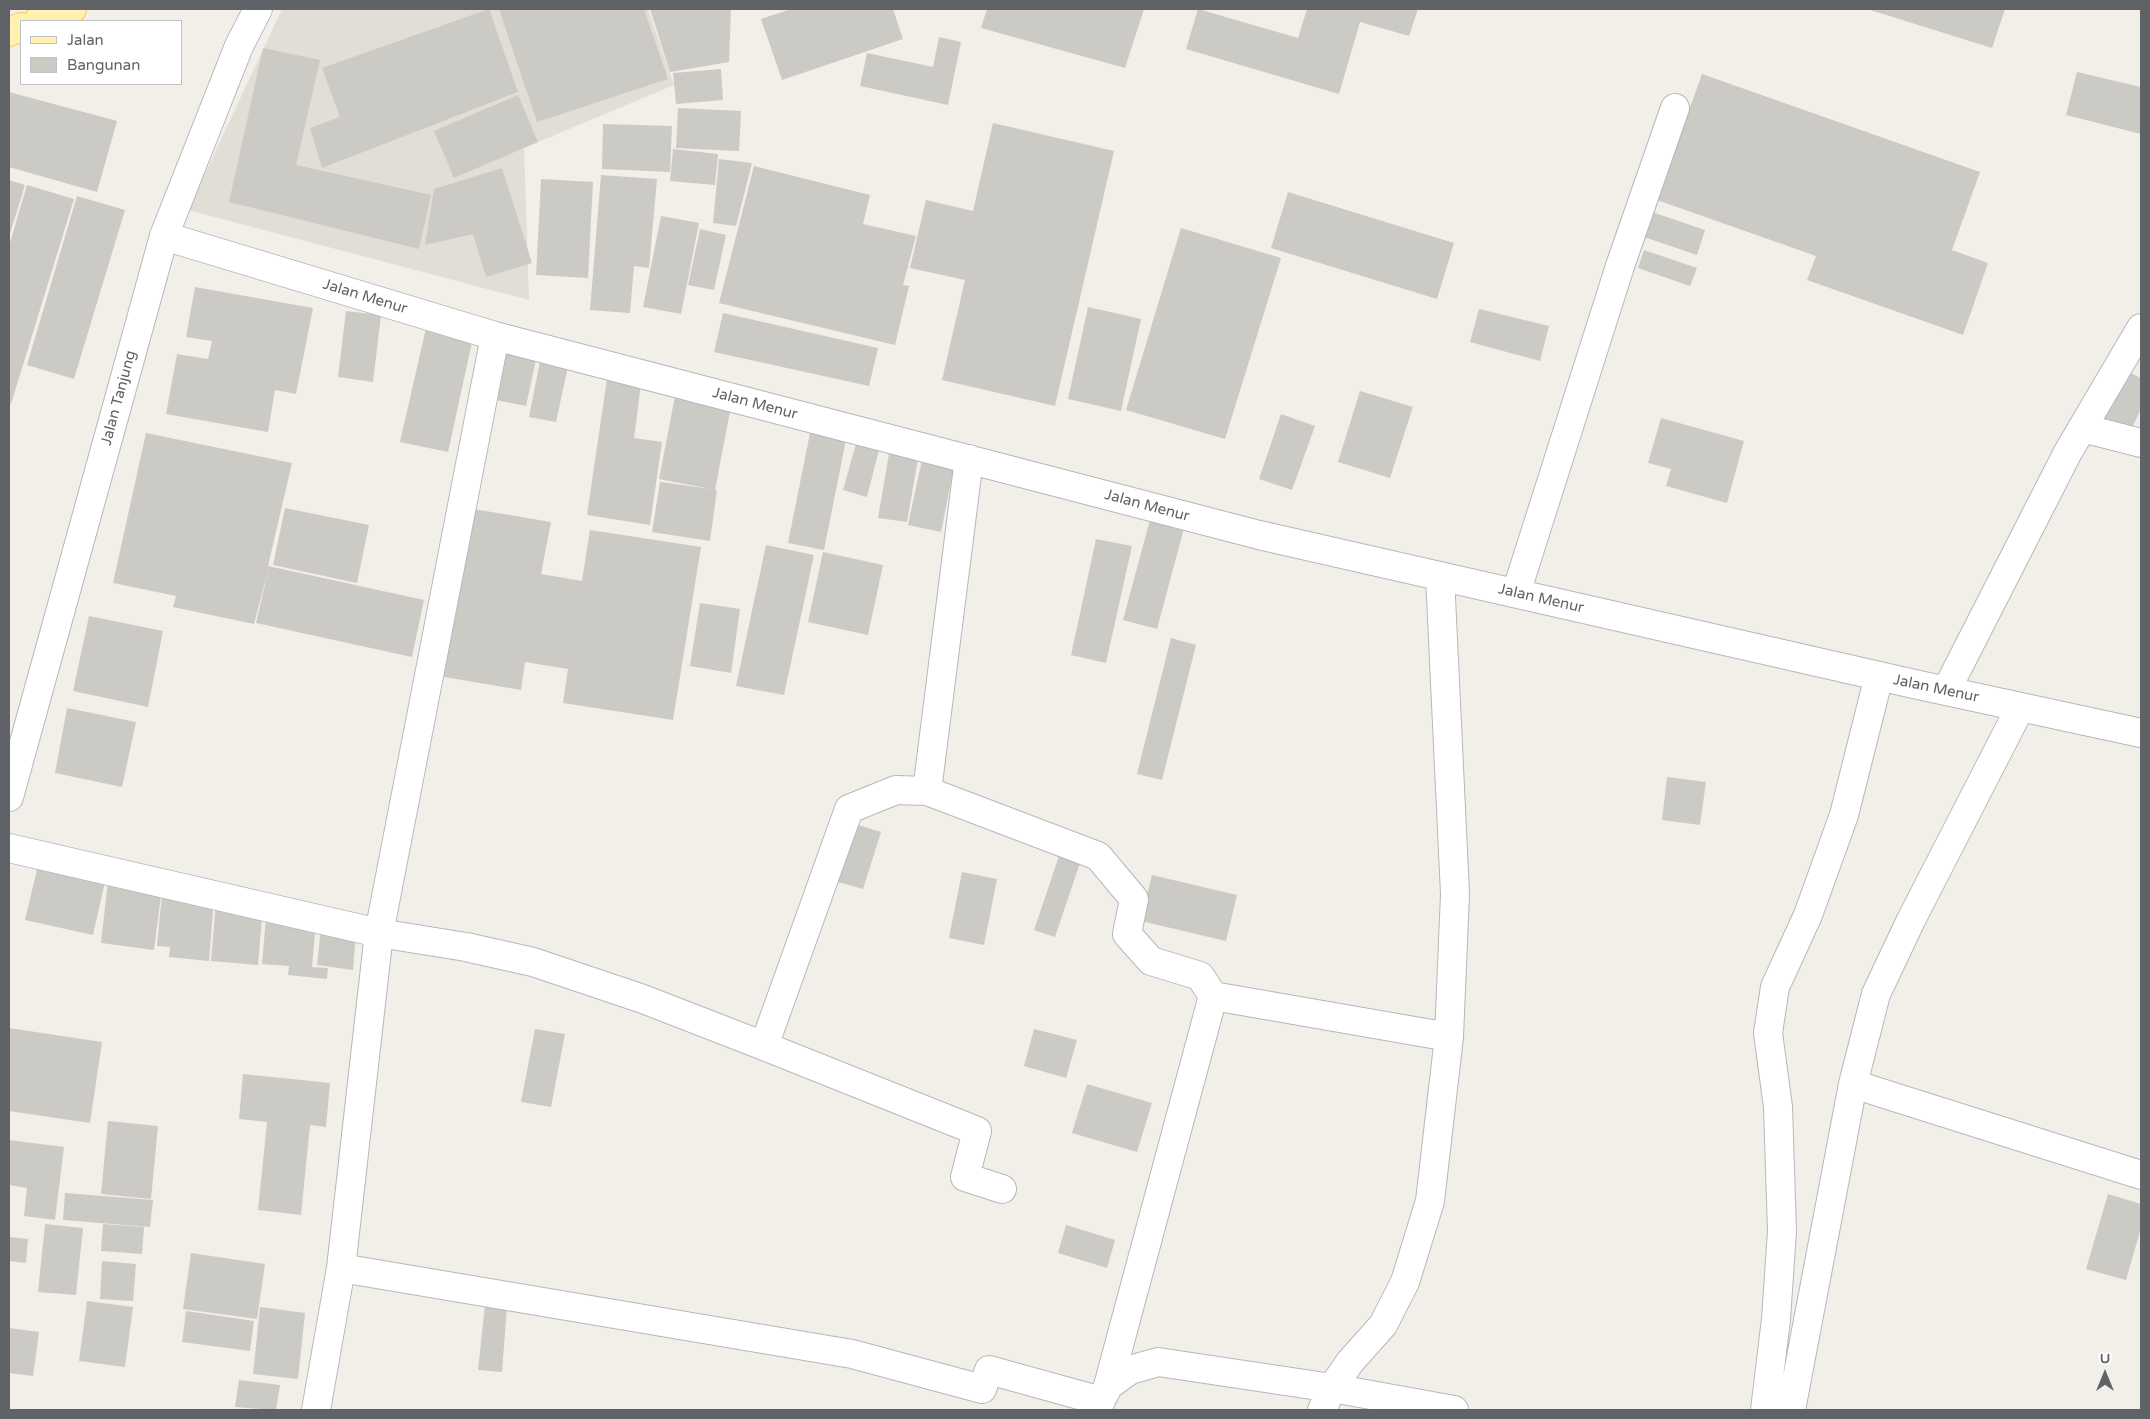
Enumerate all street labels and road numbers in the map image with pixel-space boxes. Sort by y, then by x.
street label: Jalan Menur [321,276,409,318]
street label: Jalan Tanjung [98,349,140,447]
street label: Jalan Menur [710,384,800,424]
street label: Jalan Menur [1102,486,1192,526]
street label: Jalan Menur [1496,580,1586,618]
street label: Jalan Menur [1891,671,1981,707]

